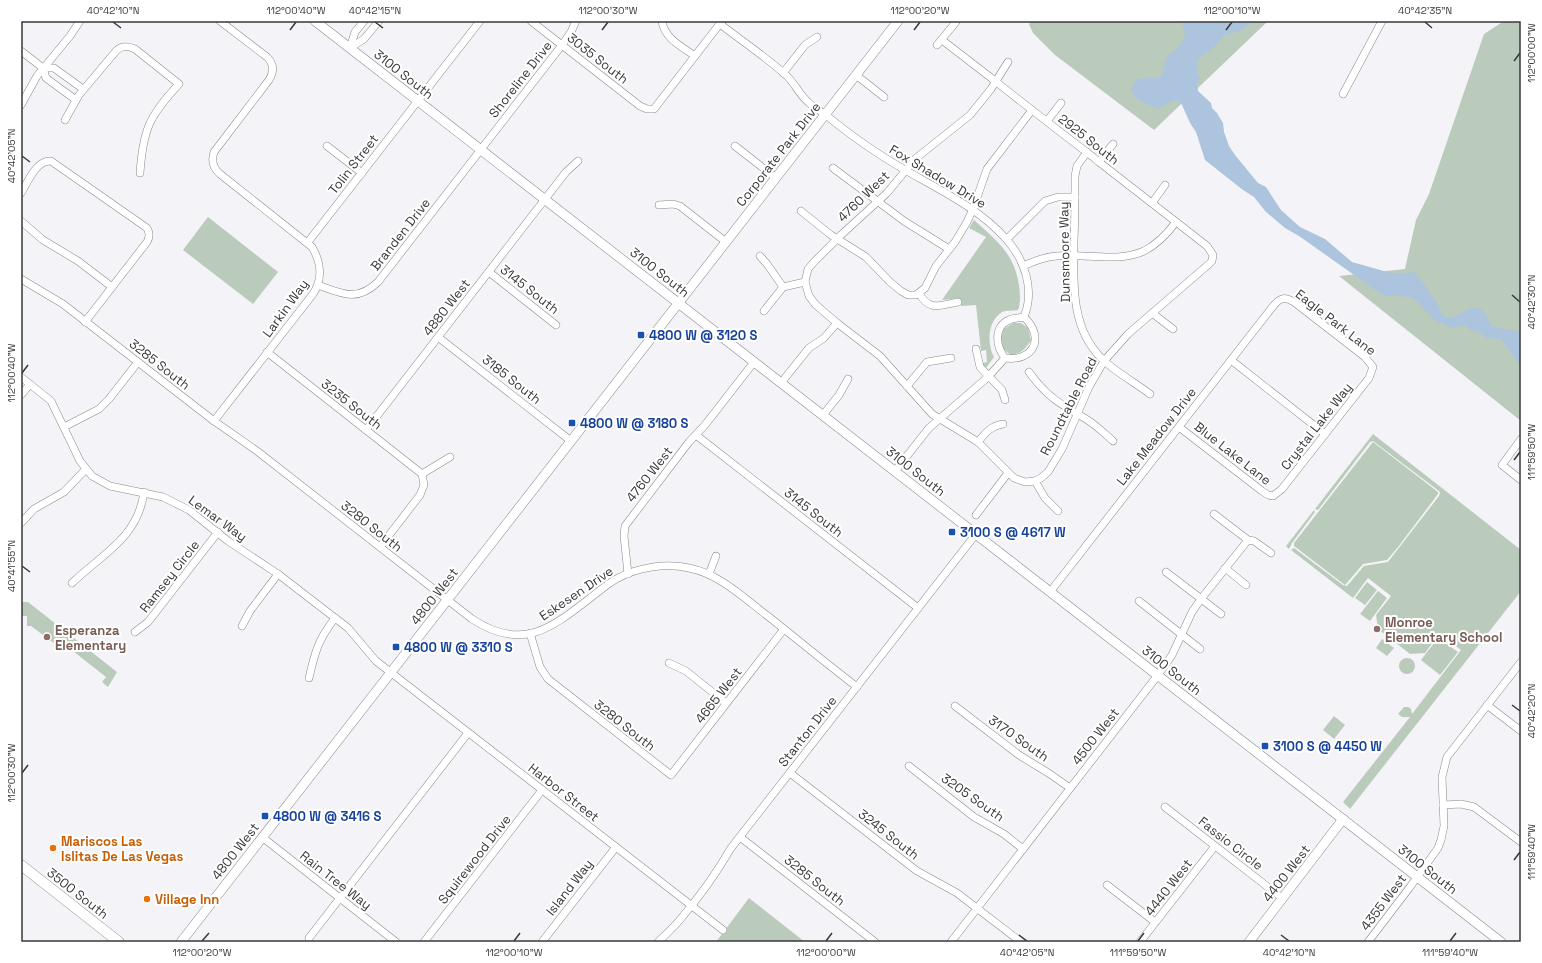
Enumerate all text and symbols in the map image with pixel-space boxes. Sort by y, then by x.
text: 40°42'10"N [87,4,139,17]
text: 112°00'40"W [267,4,326,17]
text: 40°42'15"N [349,4,401,17]
text: 112°00'30"W [579,4,638,17]
text: 112°00'20"W [891,4,950,17]
text: 112°00'10"W [1203,4,1261,17]
text: 40°42'35"N [1398,4,1452,17]
text: 112°00'00"W [1525,23,1538,83]
street label: 3035 South [564,29,632,88]
street label: Shoreline Drive [485,37,556,121]
street label: 3100 South [370,46,437,103]
street label: Corporate Park Drive [732,99,824,210]
street label: 2925 South [1055,110,1123,168]
text: 40°42'05"N [5,129,18,183]
street label: Tolin Street [325,131,382,198]
street label: Fox Shadow Drive [886,141,989,212]
street label: 4760 West [834,167,893,225]
street label: Branden Drive [367,195,434,274]
street label: Dunsmoore Way [1055,201,1074,303]
street label: 3100 South [626,244,693,301]
street label: 3145 South [497,261,563,318]
street label: 4880 West [419,275,474,339]
text: 40°42'30"N [1525,275,1538,329]
street label: Larkin Way [259,276,312,341]
street label: Eagle Park Lane [1292,286,1379,359]
place label: 4800 W @ 3120 S [649,327,758,344]
marker: 4800 W @ 3120 S [636,330,646,340]
street label: 3285 South [126,335,194,394]
text: 112°00'40"W [5,343,18,402]
street label: 3185 South [479,351,545,408]
street label: Roundtable Road [1036,354,1101,458]
street label: 3235 South [318,375,386,433]
street label: Crystal Lake Way [1277,379,1356,474]
street label: Lake Meadow Drive [1113,384,1200,489]
place label: 4800 W @ 3180 S [580,415,689,432]
marker: 4800 W @ 3180 S [567,418,577,428]
street label: Blue Lake Lane [1191,418,1275,489]
text: 111°59'50"W [1525,424,1538,480]
street label: 4760 West [622,443,676,506]
street label: 3100 South [882,443,949,500]
street label: 3145 South [781,484,847,541]
street label: Lemar Way [185,492,250,545]
street label: 3280 South [338,497,406,556]
place label: 3100 S @ 4617 W [960,524,1066,541]
marker: 3100 S @ 4617 W [947,527,957,537]
street label: Ramsey Circle [136,537,203,616]
text: 40°41'55"N [5,540,18,592]
street label: Eskesen Drive [536,562,616,624]
street label: 4800 West [407,564,462,628]
place label: Monroe Elementary School [1385,614,1502,646]
place label: Esperanza Elementary [55,622,126,654]
marker: Monroe Elementary School [1372,624,1382,634]
marker: Esperanza Elementary [42,632,52,642]
place label: 4800 W @ 3310 S [404,639,513,656]
marker: 4800 W @ 3310 S [391,642,401,652]
street label: 3100 South [1138,642,1205,699]
street label: 4665 West [691,664,746,727]
text: 40°42'20"N [1525,684,1538,738]
street label: Stanton Drive [774,692,840,770]
street label: 3280 South [591,696,659,755]
street label: 4500 West [1068,705,1123,768]
street label: 3170 South [985,711,1052,765]
place label: 3100 S @ 4450 W [1273,738,1382,755]
marker: 3100 S @ 4450 W [1260,741,1270,751]
text: 112°00'30"W [5,743,18,802]
street label: Harbor Street [525,759,603,825]
street label: 3205 South [938,769,1008,825]
street label: 3245 South [855,805,922,863]
place label: 4800 W @ 3416 S [273,808,381,825]
marker: 4800 W @ 3416 S [260,811,270,821]
street label: Squirewood Drive [434,811,515,907]
street label: Fassio Circle [1195,813,1266,874]
street label: 4800 West [208,819,263,883]
text: 111°59'40"W [1525,824,1538,880]
place label: Mariscos Las Islitas De Las Vegas [61,833,183,865]
street label: 4400 West [1259,841,1314,905]
street label: 3100 South [1394,841,1461,898]
marker: Mariscos Las Islitas De Las Vegas [48,843,58,853]
street label: Rain Tree Way [296,847,375,914]
street label: 3285 South [781,851,849,910]
street label: 4440 West [1141,855,1196,919]
street label: Island Way [542,856,597,919]
street label: 3500 South [43,864,112,923]
street label: 4355 West [1357,871,1410,934]
place label: Village Inn [155,891,219,908]
marker: Village Inn [142,894,152,904]
text: 112°00'20"W [173,946,232,959]
text: 112°00'10"W [485,946,543,959]
text: 112°00'00"W [796,946,856,959]
text: 40°42'05"N [1000,946,1054,959]
text: 111°59'50"W [1110,946,1166,959]
text: 40°42'10"N [1263,946,1315,959]
text: 111°59'40"W [1422,946,1478,959]

